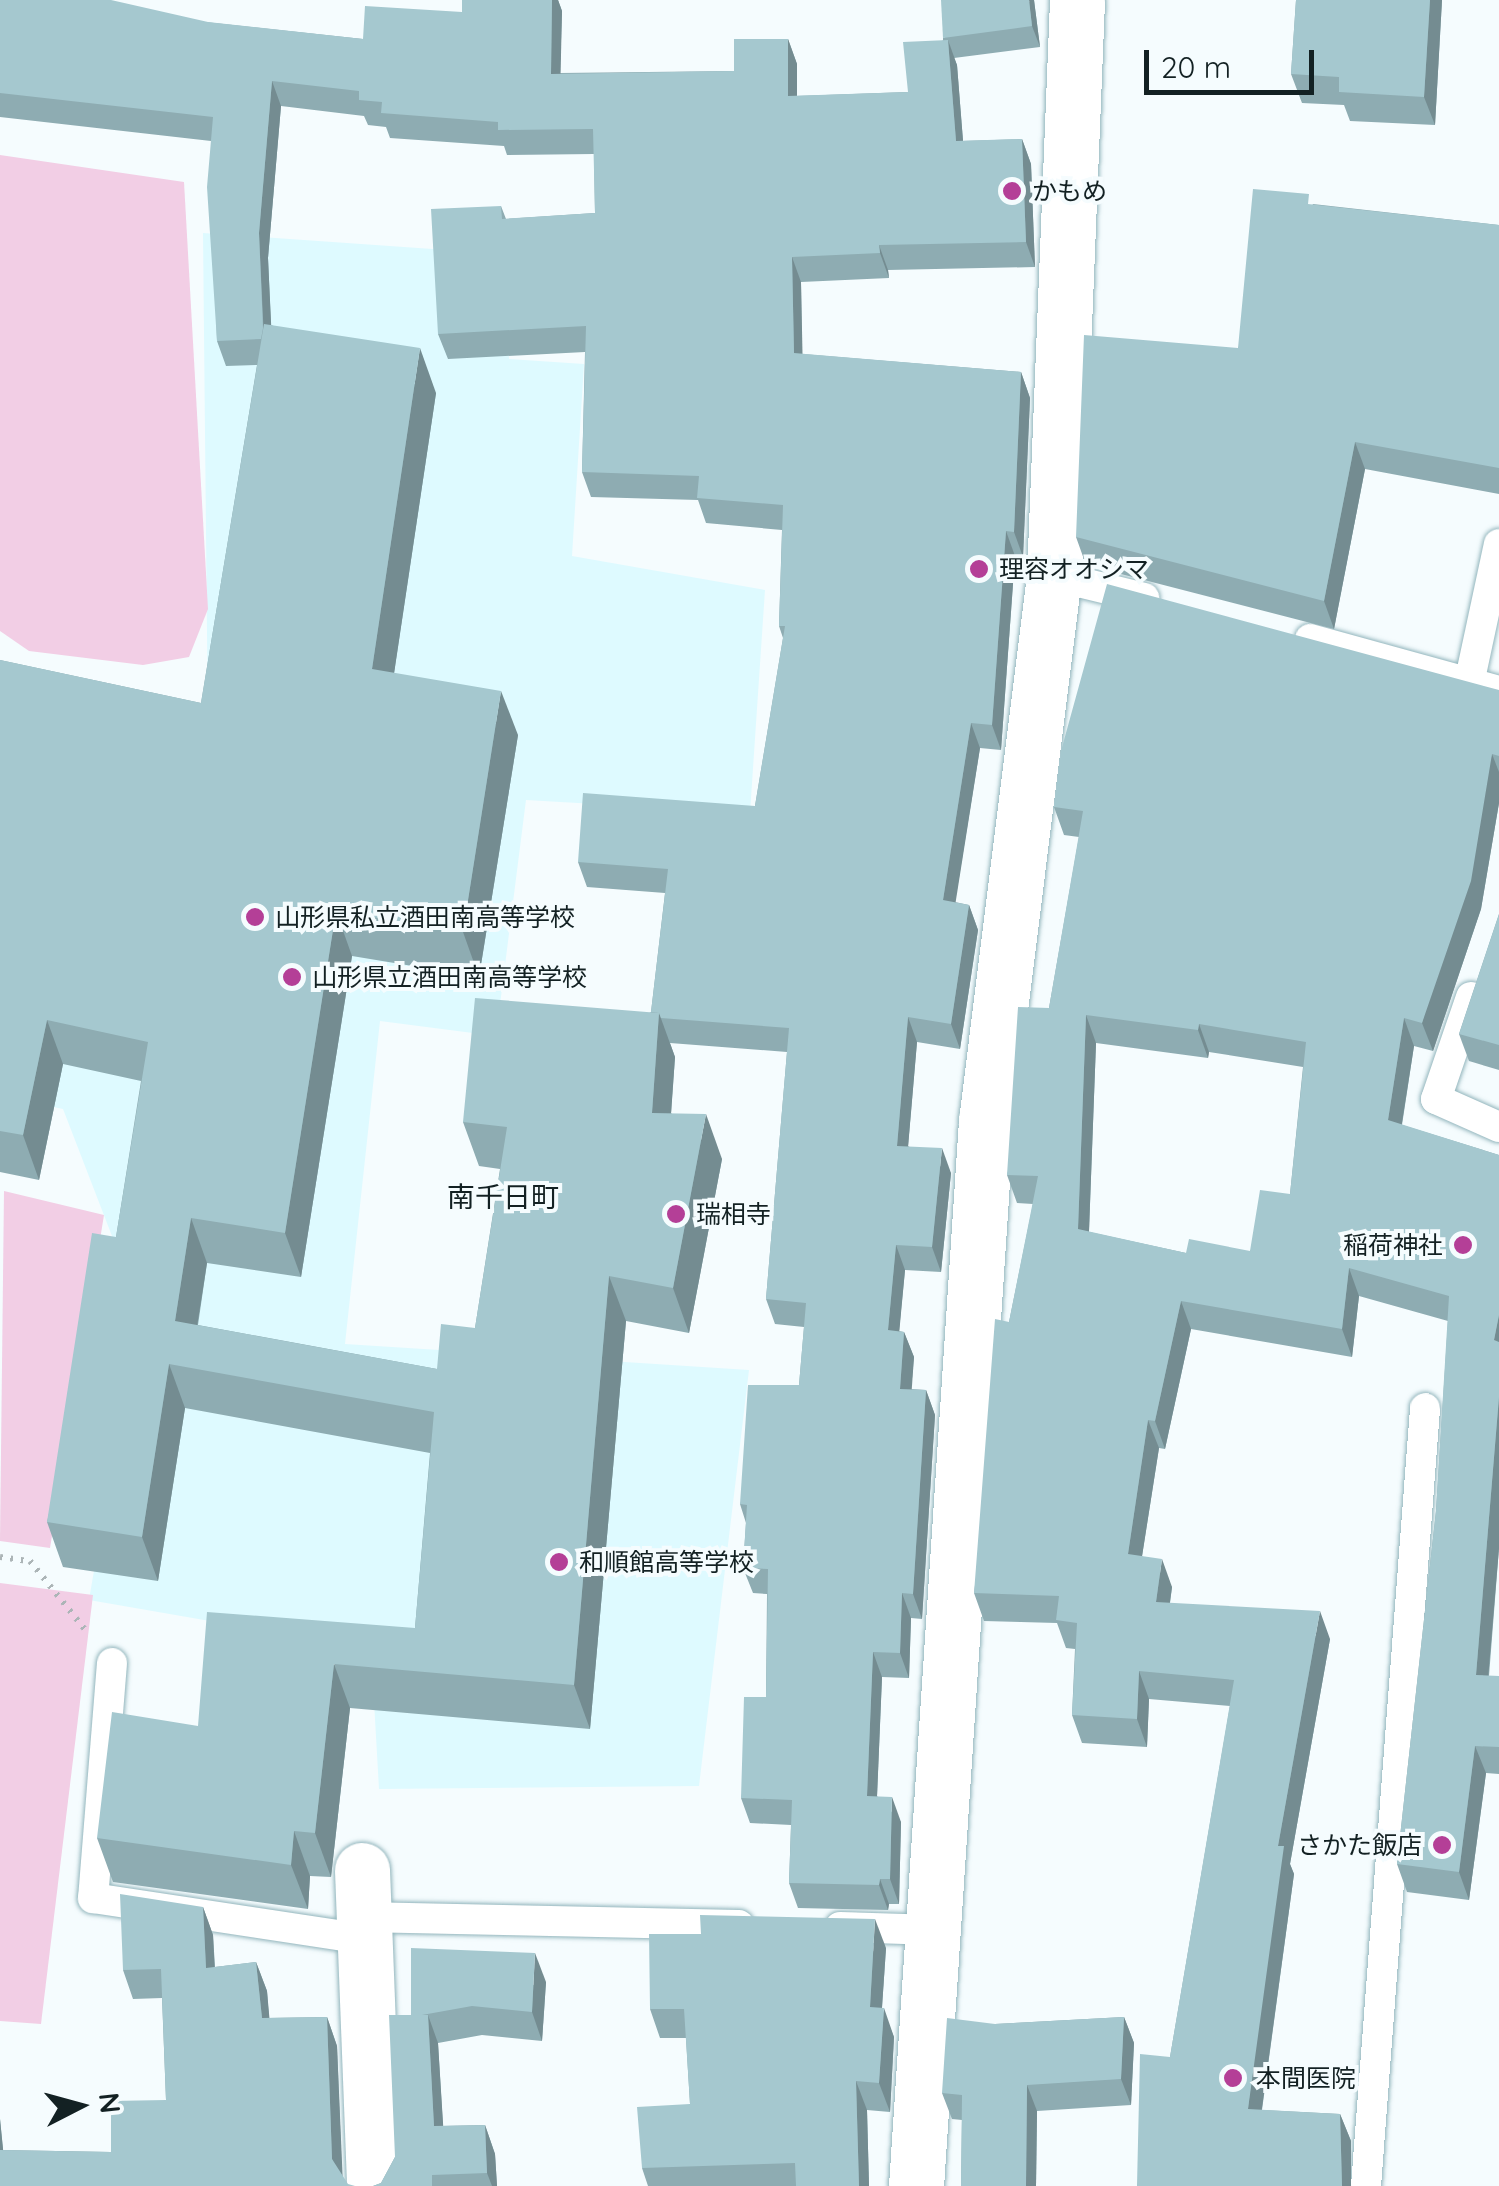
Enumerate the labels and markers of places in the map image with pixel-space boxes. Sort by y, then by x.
place label: かもめ [1032,176,1107,206]
marker: かもめ [1001,180,1023,202]
place label: 理容オオシマ [999,554,1149,584]
marker: 理容オオシマ [968,558,990,580]
place label: 山形県私立酒田南高等学校 [275,902,575,932]
marker: 山形県私立酒田南高等学校 [244,906,266,928]
place label: 山形県立酒田南高等学校 [312,962,587,992]
marker: 山形県立酒田南高等学校 [281,966,303,988]
place label: 瑞相寺 [696,1199,771,1229]
marker: 瑞相寺 [665,1203,687,1225]
place label: 稲荷神社 [1343,1230,1443,1260]
marker: 稲荷神社 [1452,1234,1474,1256]
place label: 和順館高等学校 [579,1547,754,1577]
marker: 和順館高等学校 [548,1551,570,1573]
place label: さかた飯店 [1297,1830,1422,1860]
marker: さかた飯店 [1431,1834,1453,1856]
place label: 本間医院 [1256,2063,1356,2093]
marker: 本間医院 [1220,2065,1246,2091]

